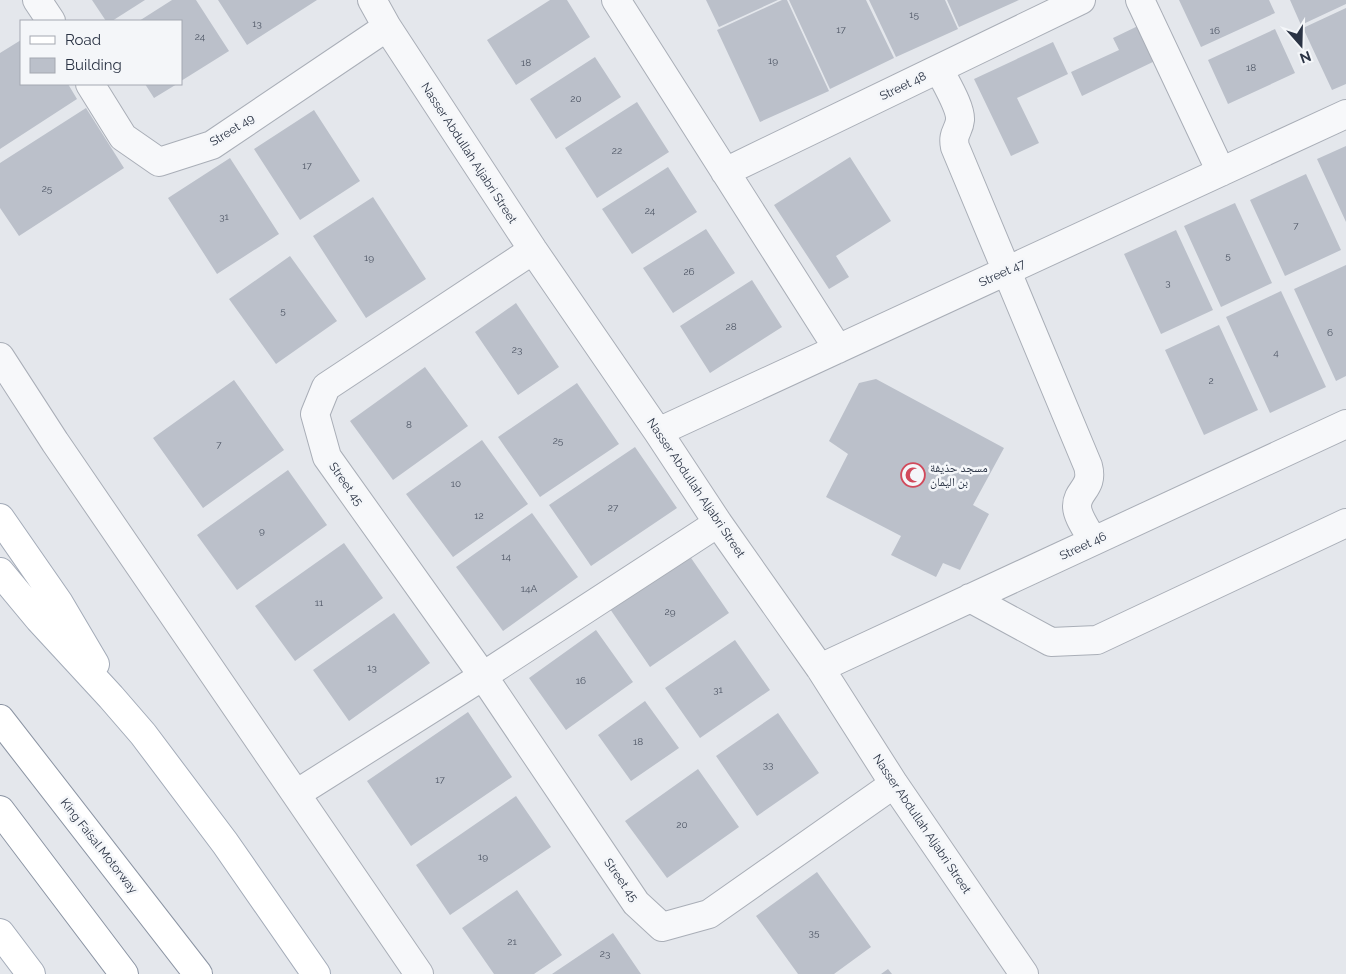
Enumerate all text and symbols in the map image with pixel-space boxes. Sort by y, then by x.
house number: 15 [909,9,919,20]
house number: 13 [252,18,262,29]
legend [20,20,182,85]
north arrow [1276,20,1326,70]
house number: 17 [836,24,846,35]
house number: 16 [1210,25,1220,36]
text: Road [65,31,101,49]
house number: 24 [195,31,206,42]
text: N [1298,48,1313,67]
house number: 19 [768,55,778,66]
text: Building [65,56,122,74]
house number: 18 [521,57,531,68]
house number: 18 [1246,62,1256,73]
street label: Street 48 [877,69,929,103]
street label: Nasser Abdullah Aljabri Street [418,80,520,226]
house number: 20 [570,93,582,104]
street label: Street 49 [207,111,257,149]
house number: 22 [612,145,622,156]
house number: 17 [302,160,312,171]
house number: 25 [42,183,53,194]
house number: 24 [645,205,656,216]
house number: 31 [219,211,230,222]
house number: 7 [1293,220,1299,231]
house number: 5 [1225,250,1231,261]
house number: 19 [364,252,374,263]
street label: Street 47 [977,256,1028,290]
house number: 26 [683,266,695,277]
house number: 3 [1165,277,1171,288]
house number: 5 [280,305,286,316]
house number: 28 [725,321,737,332]
house number: 6 [1327,327,1333,338]
house number: 23 [512,344,522,355]
house number: 4 [1273,347,1279,358]
house number: 2 [1208,375,1214,386]
street label: Nasser Abdullah Aljabri Street [644,416,748,560]
house number: 8 [406,419,412,430]
house number: 25 [553,435,564,446]
house number: 7 [216,439,222,450]
street label: Street 45 [326,460,366,509]
place label: مسجد حذيفة بن اليمان [930,461,988,489]
mosque icon: مسجد حذيفة بن اليمان [900,462,926,488]
house number: 10 [451,478,461,489]
house number: 27 [608,502,619,513]
house number: 12 [474,510,484,521]
house number: 9 [259,525,265,536]
street label: Street 46 [1057,529,1109,563]
house number: 14 [501,551,511,562]
house number: 14A [521,583,537,594]
house number: 11 [315,597,324,608]
house number: 29 [664,606,676,617]
house number: 13 [367,662,377,673]
house number: 16 [576,675,586,686]
house number: 31 [713,684,724,695]
house number: 18 [633,736,643,747]
street label: Nasser Abdullah Aljabri Street [870,752,974,896]
house number: 33 [763,759,773,770]
house number: 17 [435,774,445,785]
street label: King Faisal Motorway [58,796,141,897]
house number: 20 [676,819,688,830]
house number: 19 [478,851,488,862]
street label: Street 45 [601,856,641,905]
house number: 35 [809,927,820,938]
house number: 21 [507,936,517,947]
house number: 23 [600,948,610,959]

